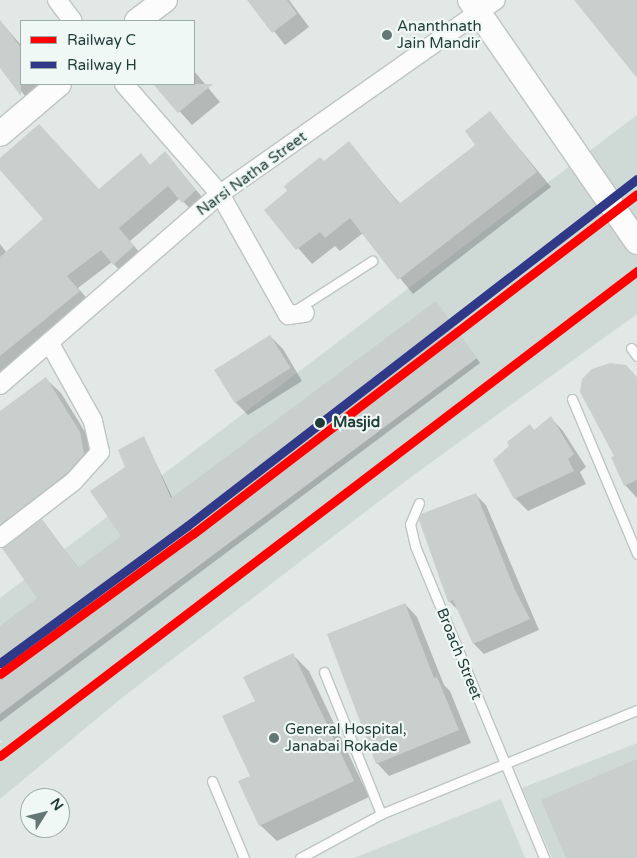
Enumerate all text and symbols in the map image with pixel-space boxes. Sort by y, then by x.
place label: Ananthnath Jain Mandir [397,17,482,52]
legend [20,20,195,85]
marker: Ananthnath Jain Mandir [381,29,393,41]
text: Railway C [67,31,136,49]
text: Railway H [67,56,137,74]
street label: Narsi Natha Street [194,128,310,220]
marker: Masjid [311,414,329,432]
place label: Masjid [333,414,380,432]
street label: Broach Street [432,606,486,702]
place label: General Hospital, Janabai Rokade [285,720,407,755]
marker: General Hospital, Janabai Rokade [267,731,281,745]
north arrow [20,788,70,838]
text: N [47,795,67,814]

